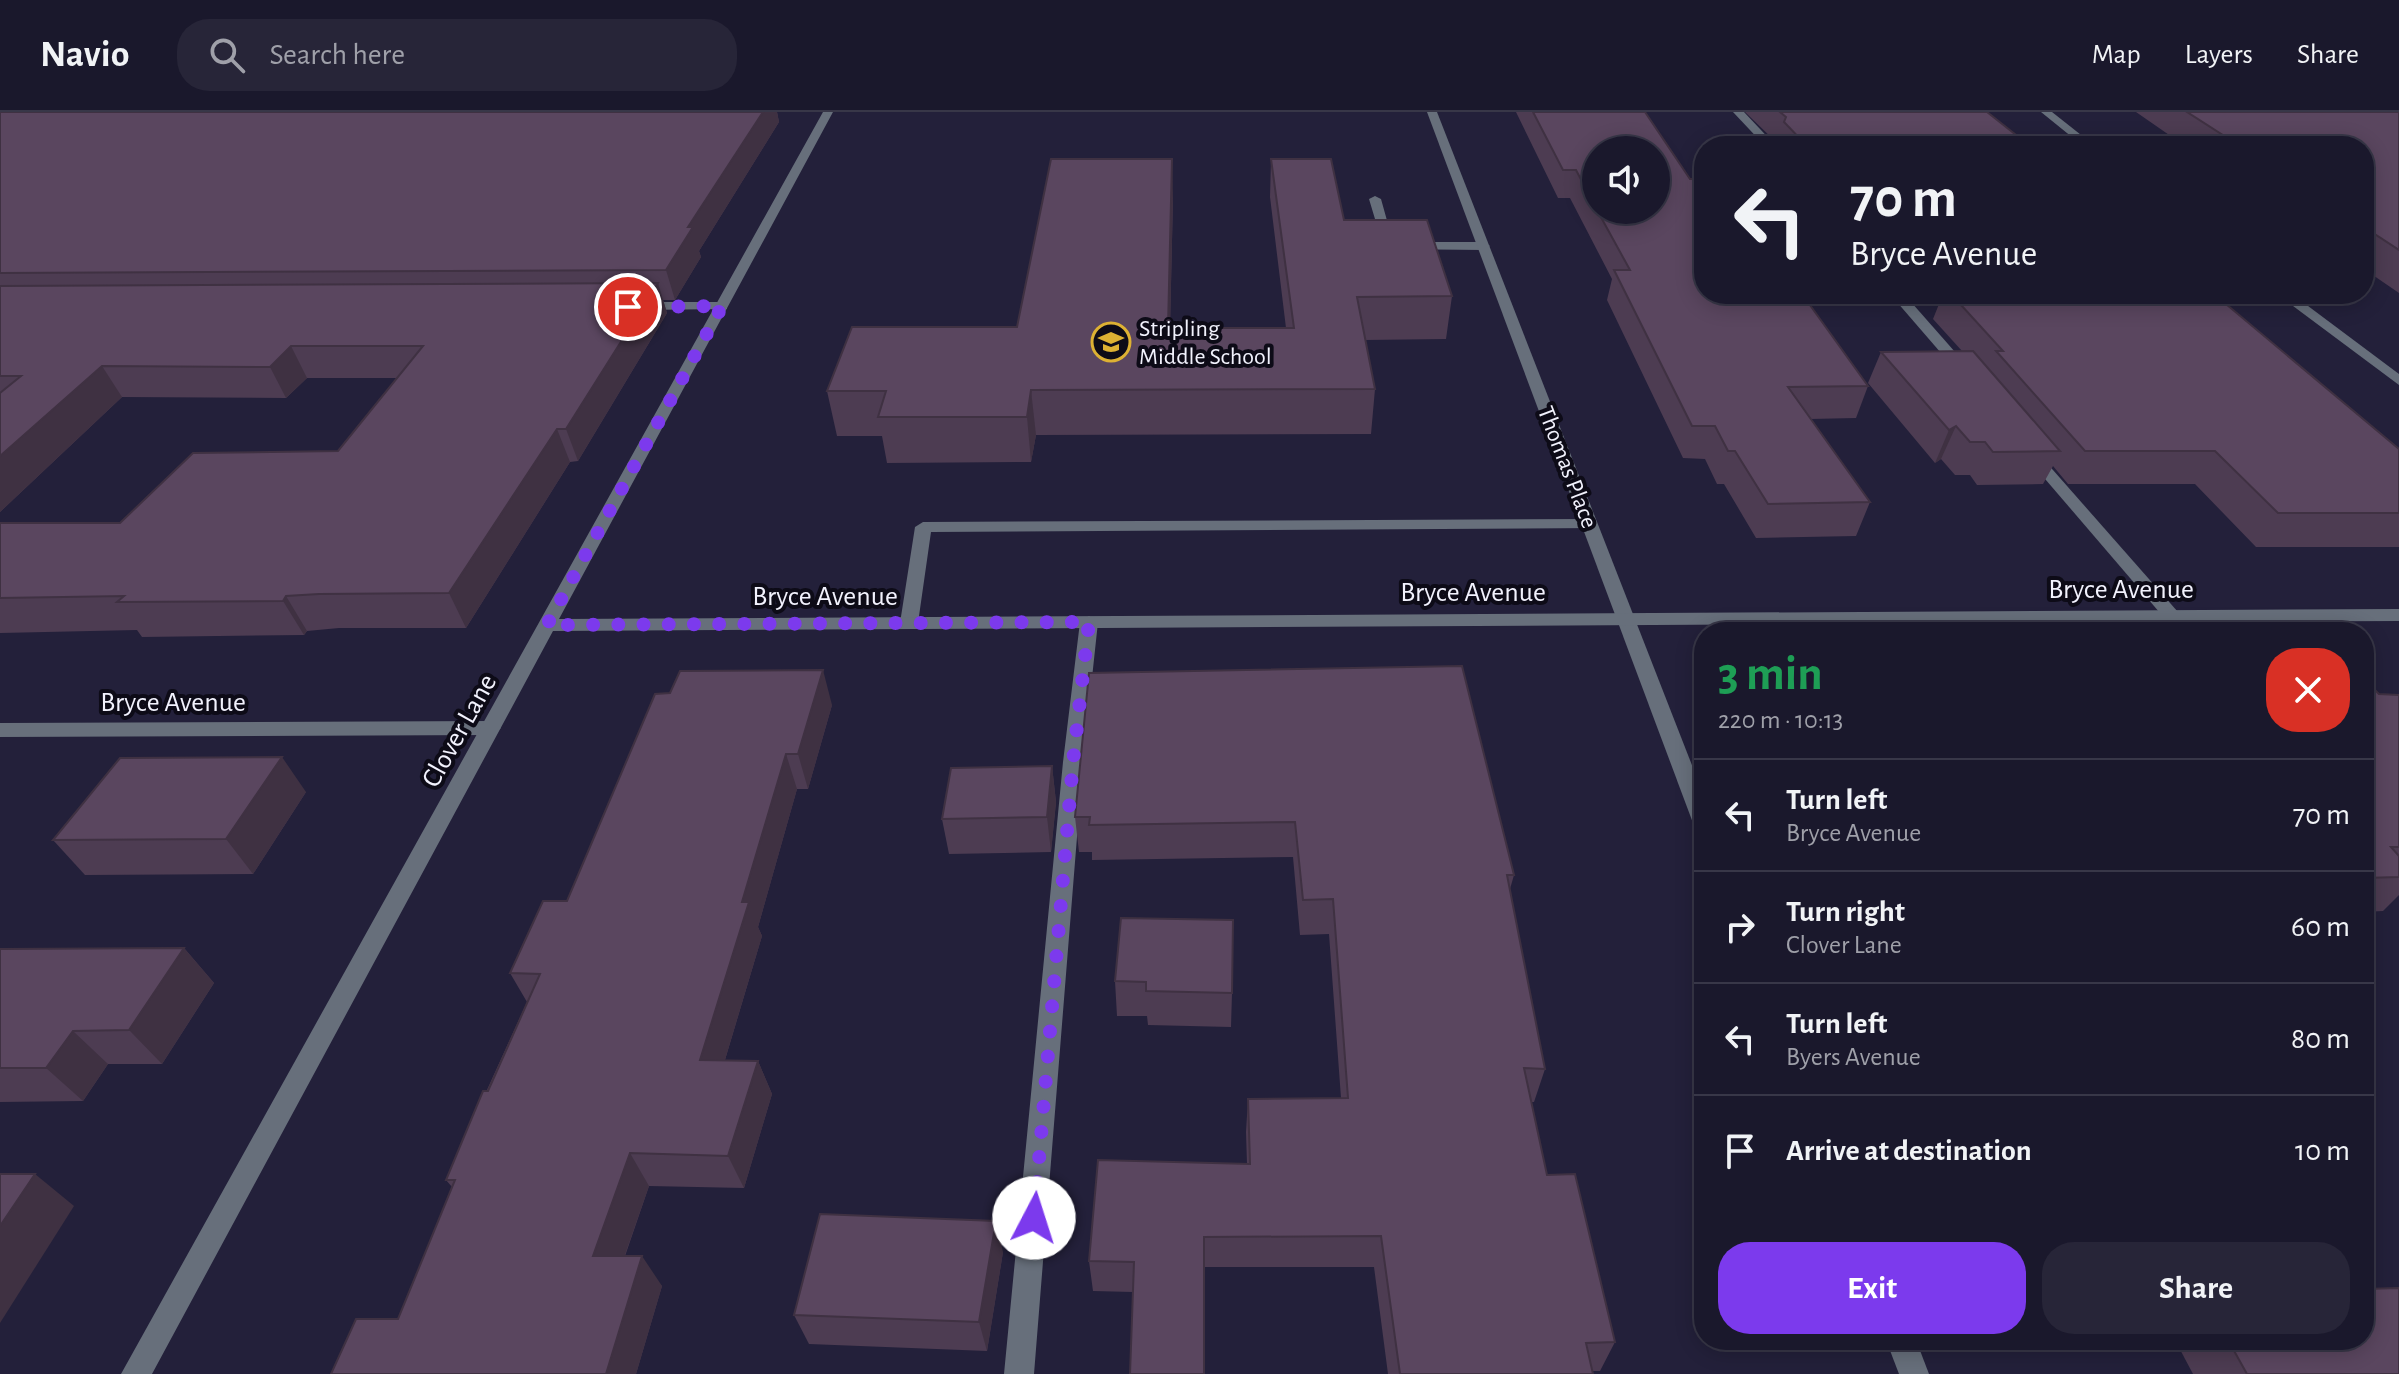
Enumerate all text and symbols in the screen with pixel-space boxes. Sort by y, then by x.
search box [177,19,737,91]
icon: search [205,33,249,77]
text: Navio [40,36,129,74]
text: Search here [269,40,405,70]
text: Map [2092,41,2141,69]
text: Layers [2185,41,2253,69]
text: Share [2297,41,2359,69]
map controls [1582,136,1670,224]
button: sound [1582,136,1670,224]
icon: left [1718,168,1822,272]
text: 70 m [1850,171,1957,227]
text: Bryce Avenue [1850,236,2037,272]
pin [594,273,662,341]
icon: arrive [606,285,650,329]
place label: Stripling Middle School [1139,317,1272,369]
school or university icon: Stripling Middle School [1090,321,1132,363]
street label: Thomas Place [1533,403,1601,532]
street label: Bryce Avenue [2048,576,2194,604]
street label: Bryce Avenue [1400,579,1546,607]
street label: Bryce Avenue [752,583,898,611]
button: close [2266,648,2350,732]
text: 3 min [1718,651,1823,699]
street label: Clover Lane [417,670,502,792]
street label: Bryce Avenue [100,689,246,717]
text: 220 m · 10:13 [1718,707,1843,733]
text: Turn left [1786,785,1887,815]
icon: left [1718,793,1762,837]
text: 70 m [2293,800,2350,830]
text: Bryce Avenue [1786,820,1921,846]
text: Turn right [1786,897,1905,927]
icon: right [1718,905,1762,949]
text: 60 m [2291,912,2350,942]
text: Clover Lane [1786,932,1902,958]
text: Turn left [1786,1009,1887,1039]
icon: left [1718,1017,1762,1061]
text: 80 m [2291,1024,2350,1054]
text: Byers Avenue [1786,1044,1921,1070]
icon: arrive [1718,1129,1762,1173]
text: Arrive at destination [1786,1136,2032,1166]
text: 10 m [2295,1136,2350,1166]
position arrow [992,1176,1076,1260]
button: Exit [1718,1242,2026,1334]
button: Share [2042,1242,2350,1334]

